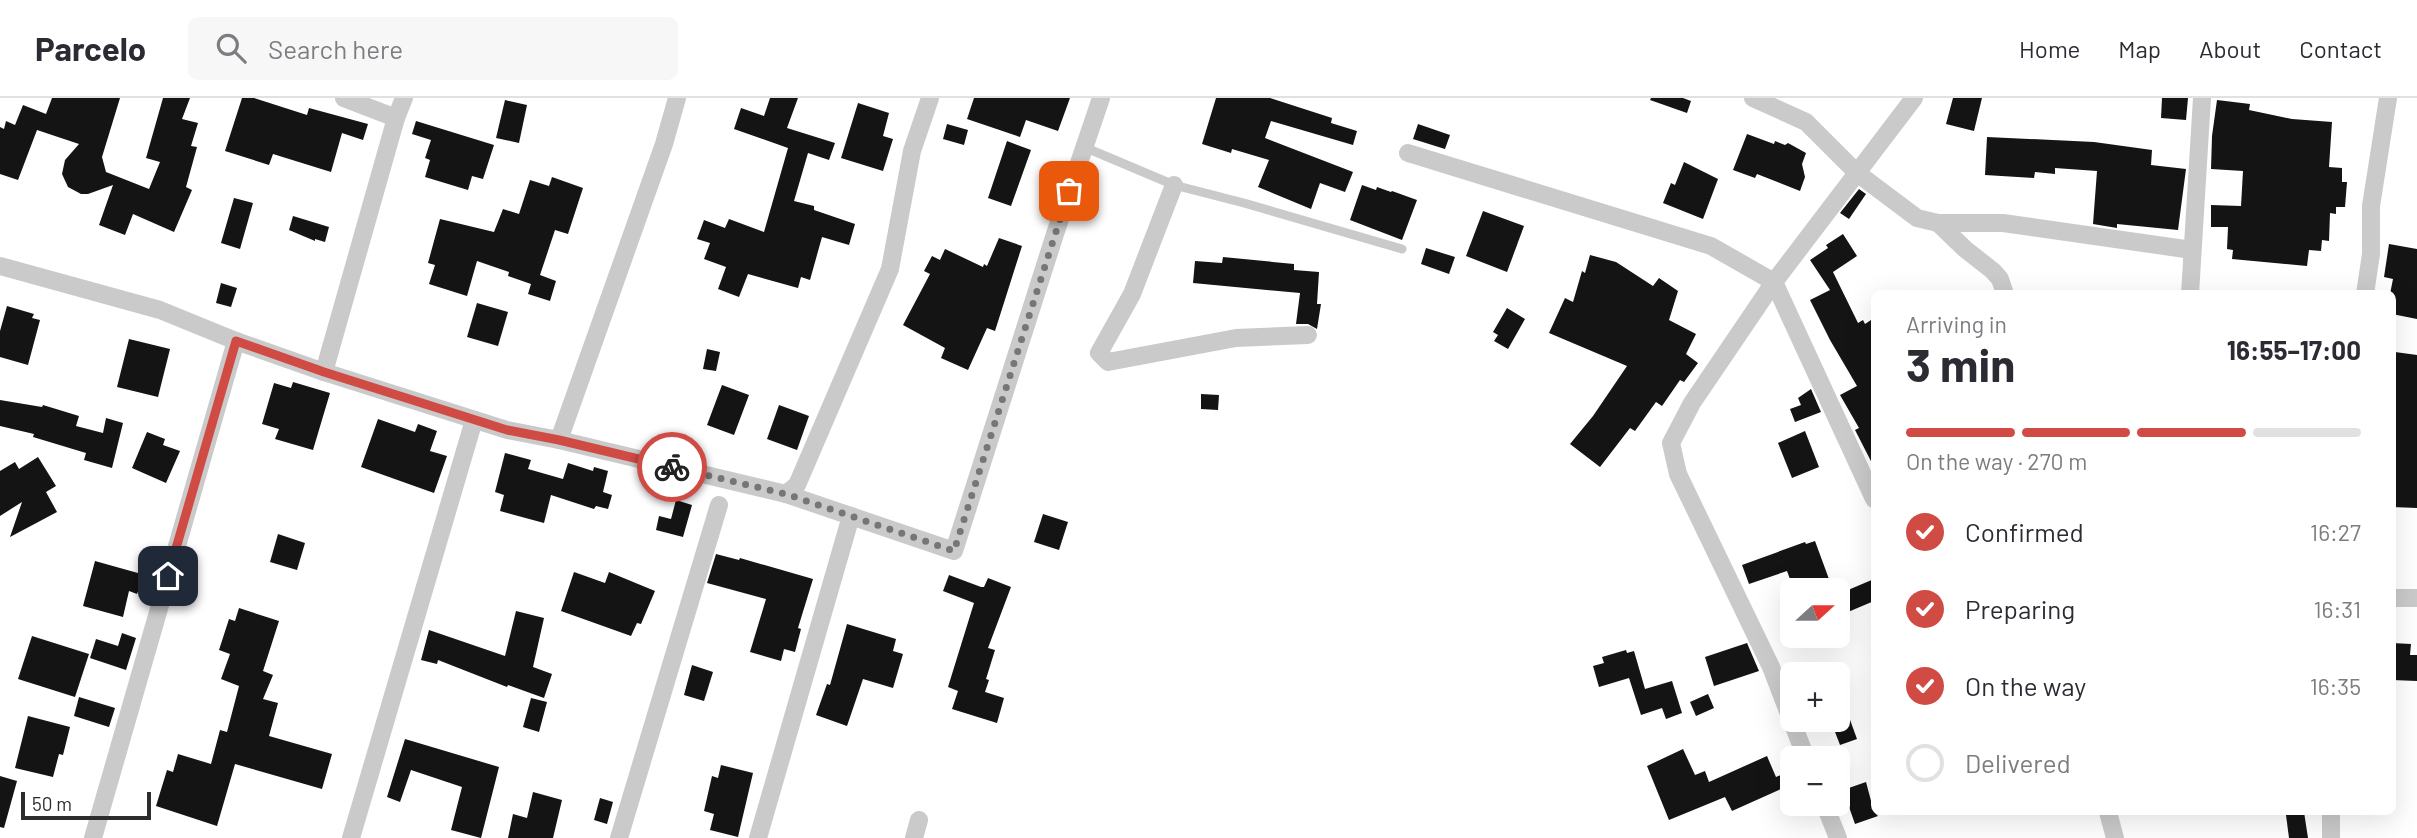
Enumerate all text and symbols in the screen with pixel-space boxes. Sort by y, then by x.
search box [188,17,678,80]
text: Parcelo [35,28,146,68]
icon: search [212,29,250,67]
text: Search here [268,33,403,64]
text: Home [2019,34,2080,63]
text: Map [2118,34,2161,63]
text: About [2199,34,2261,63]
text: Contact [2299,34,2382,63]
pin [1039,161,1099,221]
icon: bag [1050,172,1088,210]
text: Arriving in [1906,310,2007,338]
text: 16:55–17:00 [2227,334,2361,365]
text: 3 min [1906,336,2015,391]
courier [637,432,707,502]
text: On the way · 270 m [1906,447,2087,475]
icon: bike [653,448,691,486]
icon: check [1906,513,1944,551]
text: Confirmed [1965,516,2084,547]
text: 16:27 [2310,518,2361,546]
pin [138,546,198,606]
icon: home [149,557,187,595]
north arrow [1780,578,1850,648]
map controls [1780,578,1850,816]
icon: check [1906,590,1944,628]
text: Preparing [1965,593,2075,624]
text: 16:31 [2314,595,2361,623]
button: + [1780,662,1850,732]
icon: check [1906,667,1944,705]
text: On the way [1965,670,2086,701]
text: 16:35 [2310,672,2361,700]
button: − [1780,746,1850,816]
text: Delivered [1965,747,2071,778]
scale bar [21,789,150,821]
text: 50 m [32,792,72,815]

